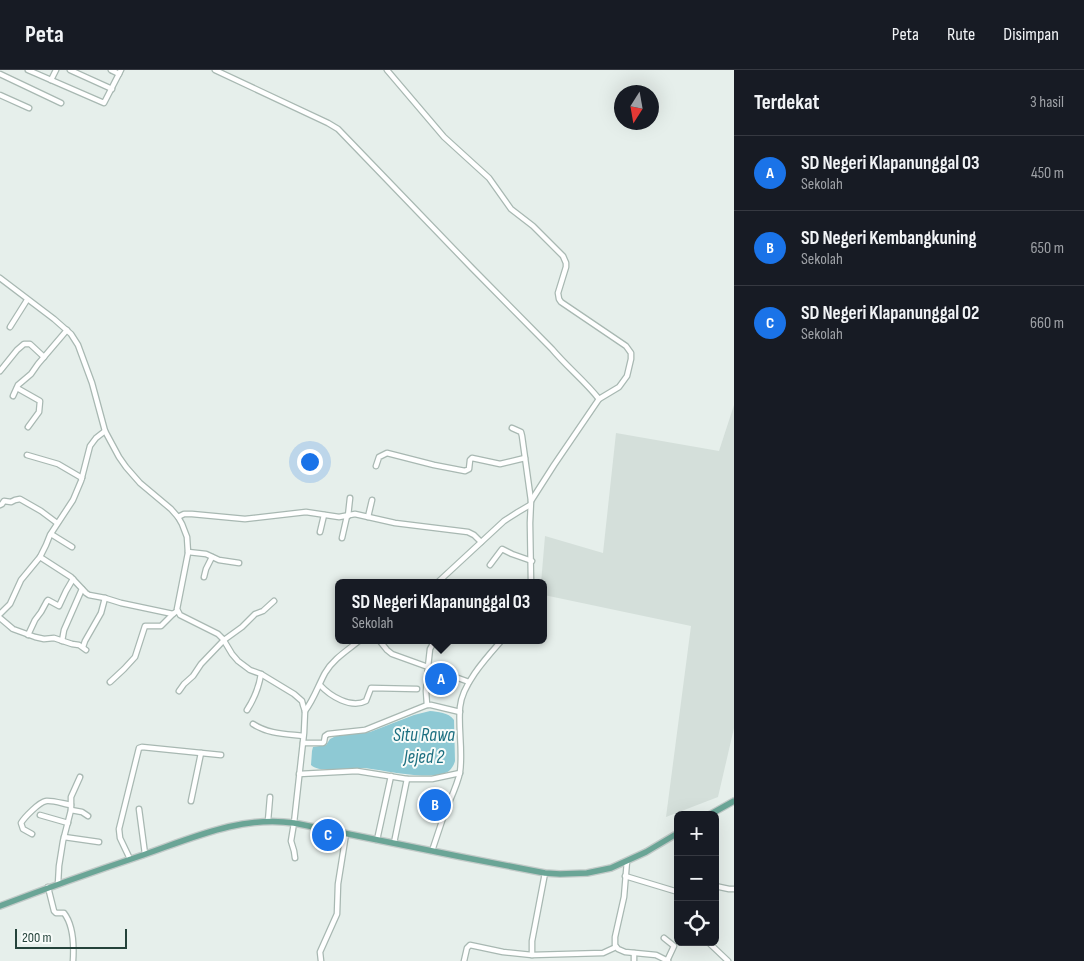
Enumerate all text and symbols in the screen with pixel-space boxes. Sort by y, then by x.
text: Peta [25,20,64,49]
text: Peta [892,24,919,45]
text: Rute [947,24,975,45]
text: Disimpan [1003,24,1059,45]
north arrow [614,85,659,130]
text: Terdekat [754,90,820,115]
text: 3 hasil [1030,93,1064,112]
text: SD Negeri Klapanunggal 03 [801,152,980,175]
text: A [766,164,774,183]
text: 450 m [1031,164,1064,183]
text: Sekolah [801,175,843,194]
text: SD Negeri Kembangkuning [801,227,977,250]
text: B [766,239,774,258]
text: 650 m [1031,239,1064,258]
text: Sekolah [801,250,843,269]
text: SD Negeri Klapanunggal 02 [801,302,979,325]
text: C [766,314,774,333]
text: 660 m [1030,314,1064,333]
text: Sekolah [801,325,843,344]
your location [297,449,323,475]
popup [335,579,547,644]
text: SD Negeri Klapanunggal 03 [352,591,530,614]
text: Sekolah [352,614,393,633]
pin: A [425,660,457,698]
water label: Situ Rawa Jejed 2 [393,724,455,769]
pin: B [419,786,451,824]
map controls [674,811,719,946]
button: + [674,811,719,856]
pin: C [312,816,344,854]
button: − [674,856,719,901]
button: locate [674,901,719,946]
scale bar [15,926,128,949]
text: 200 m [22,929,51,946]

